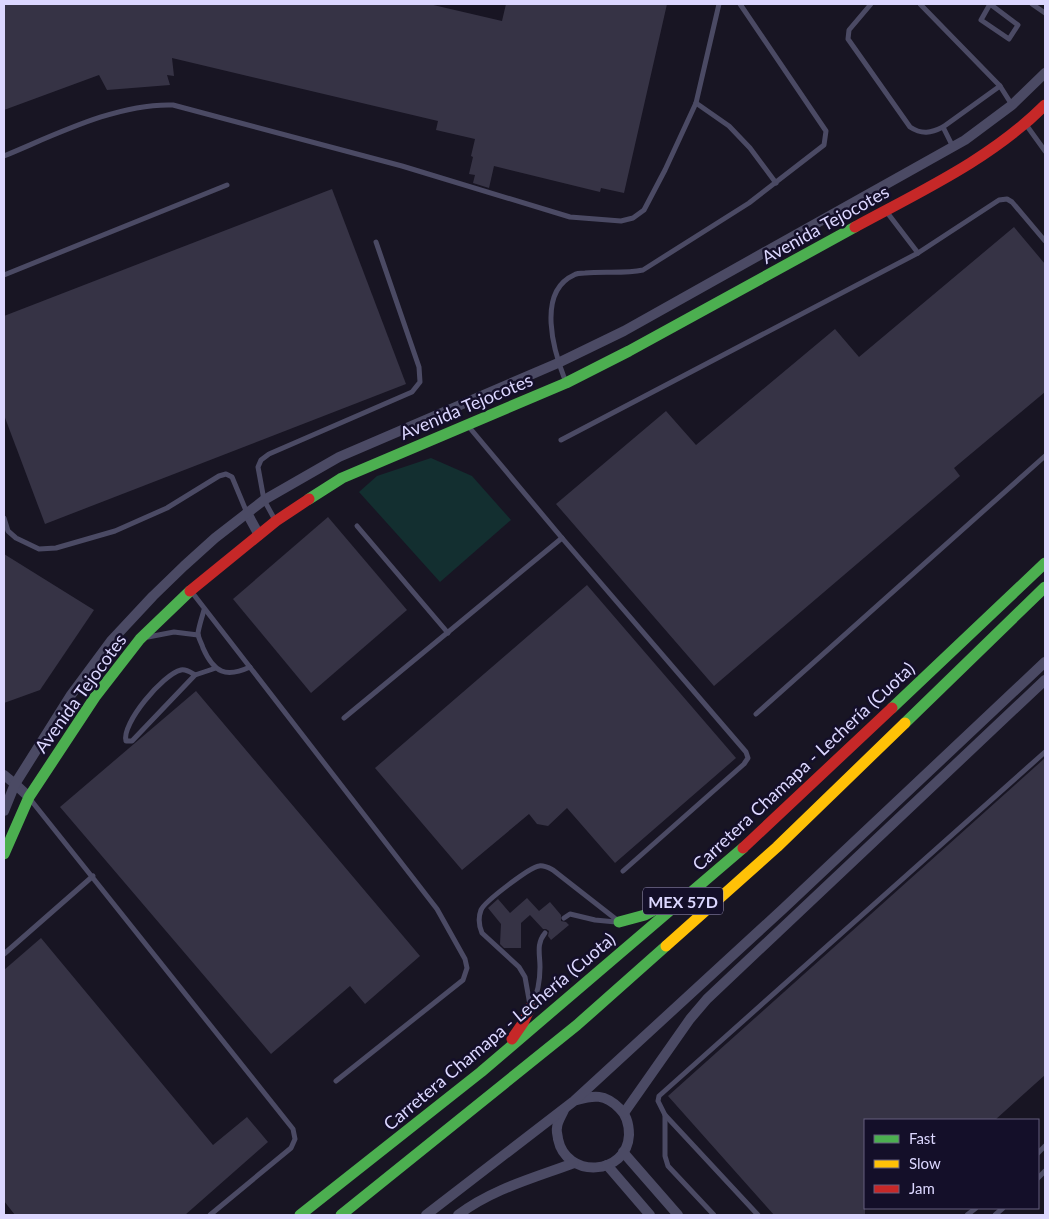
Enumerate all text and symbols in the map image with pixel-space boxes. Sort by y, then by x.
street label: Avenida Tejocotes [758,180,893,268]
street label: Avenida Tejocotes [396,368,536,444]
street label: Avenida Tejocotes [29,629,131,757]
street label: Carretera Chamapa - Lechería (Cuota) [687,657,919,875]
road number: MEX 57D [643,888,723,914]
street label: Carretera Chamapa - Lechería (Cuota) [379,928,619,1134]
legend [864,1119,1039,1209]
text: Fast [909,1129,936,1147]
text: Slow [909,1154,941,1172]
text: Jam [909,1179,935,1197]

